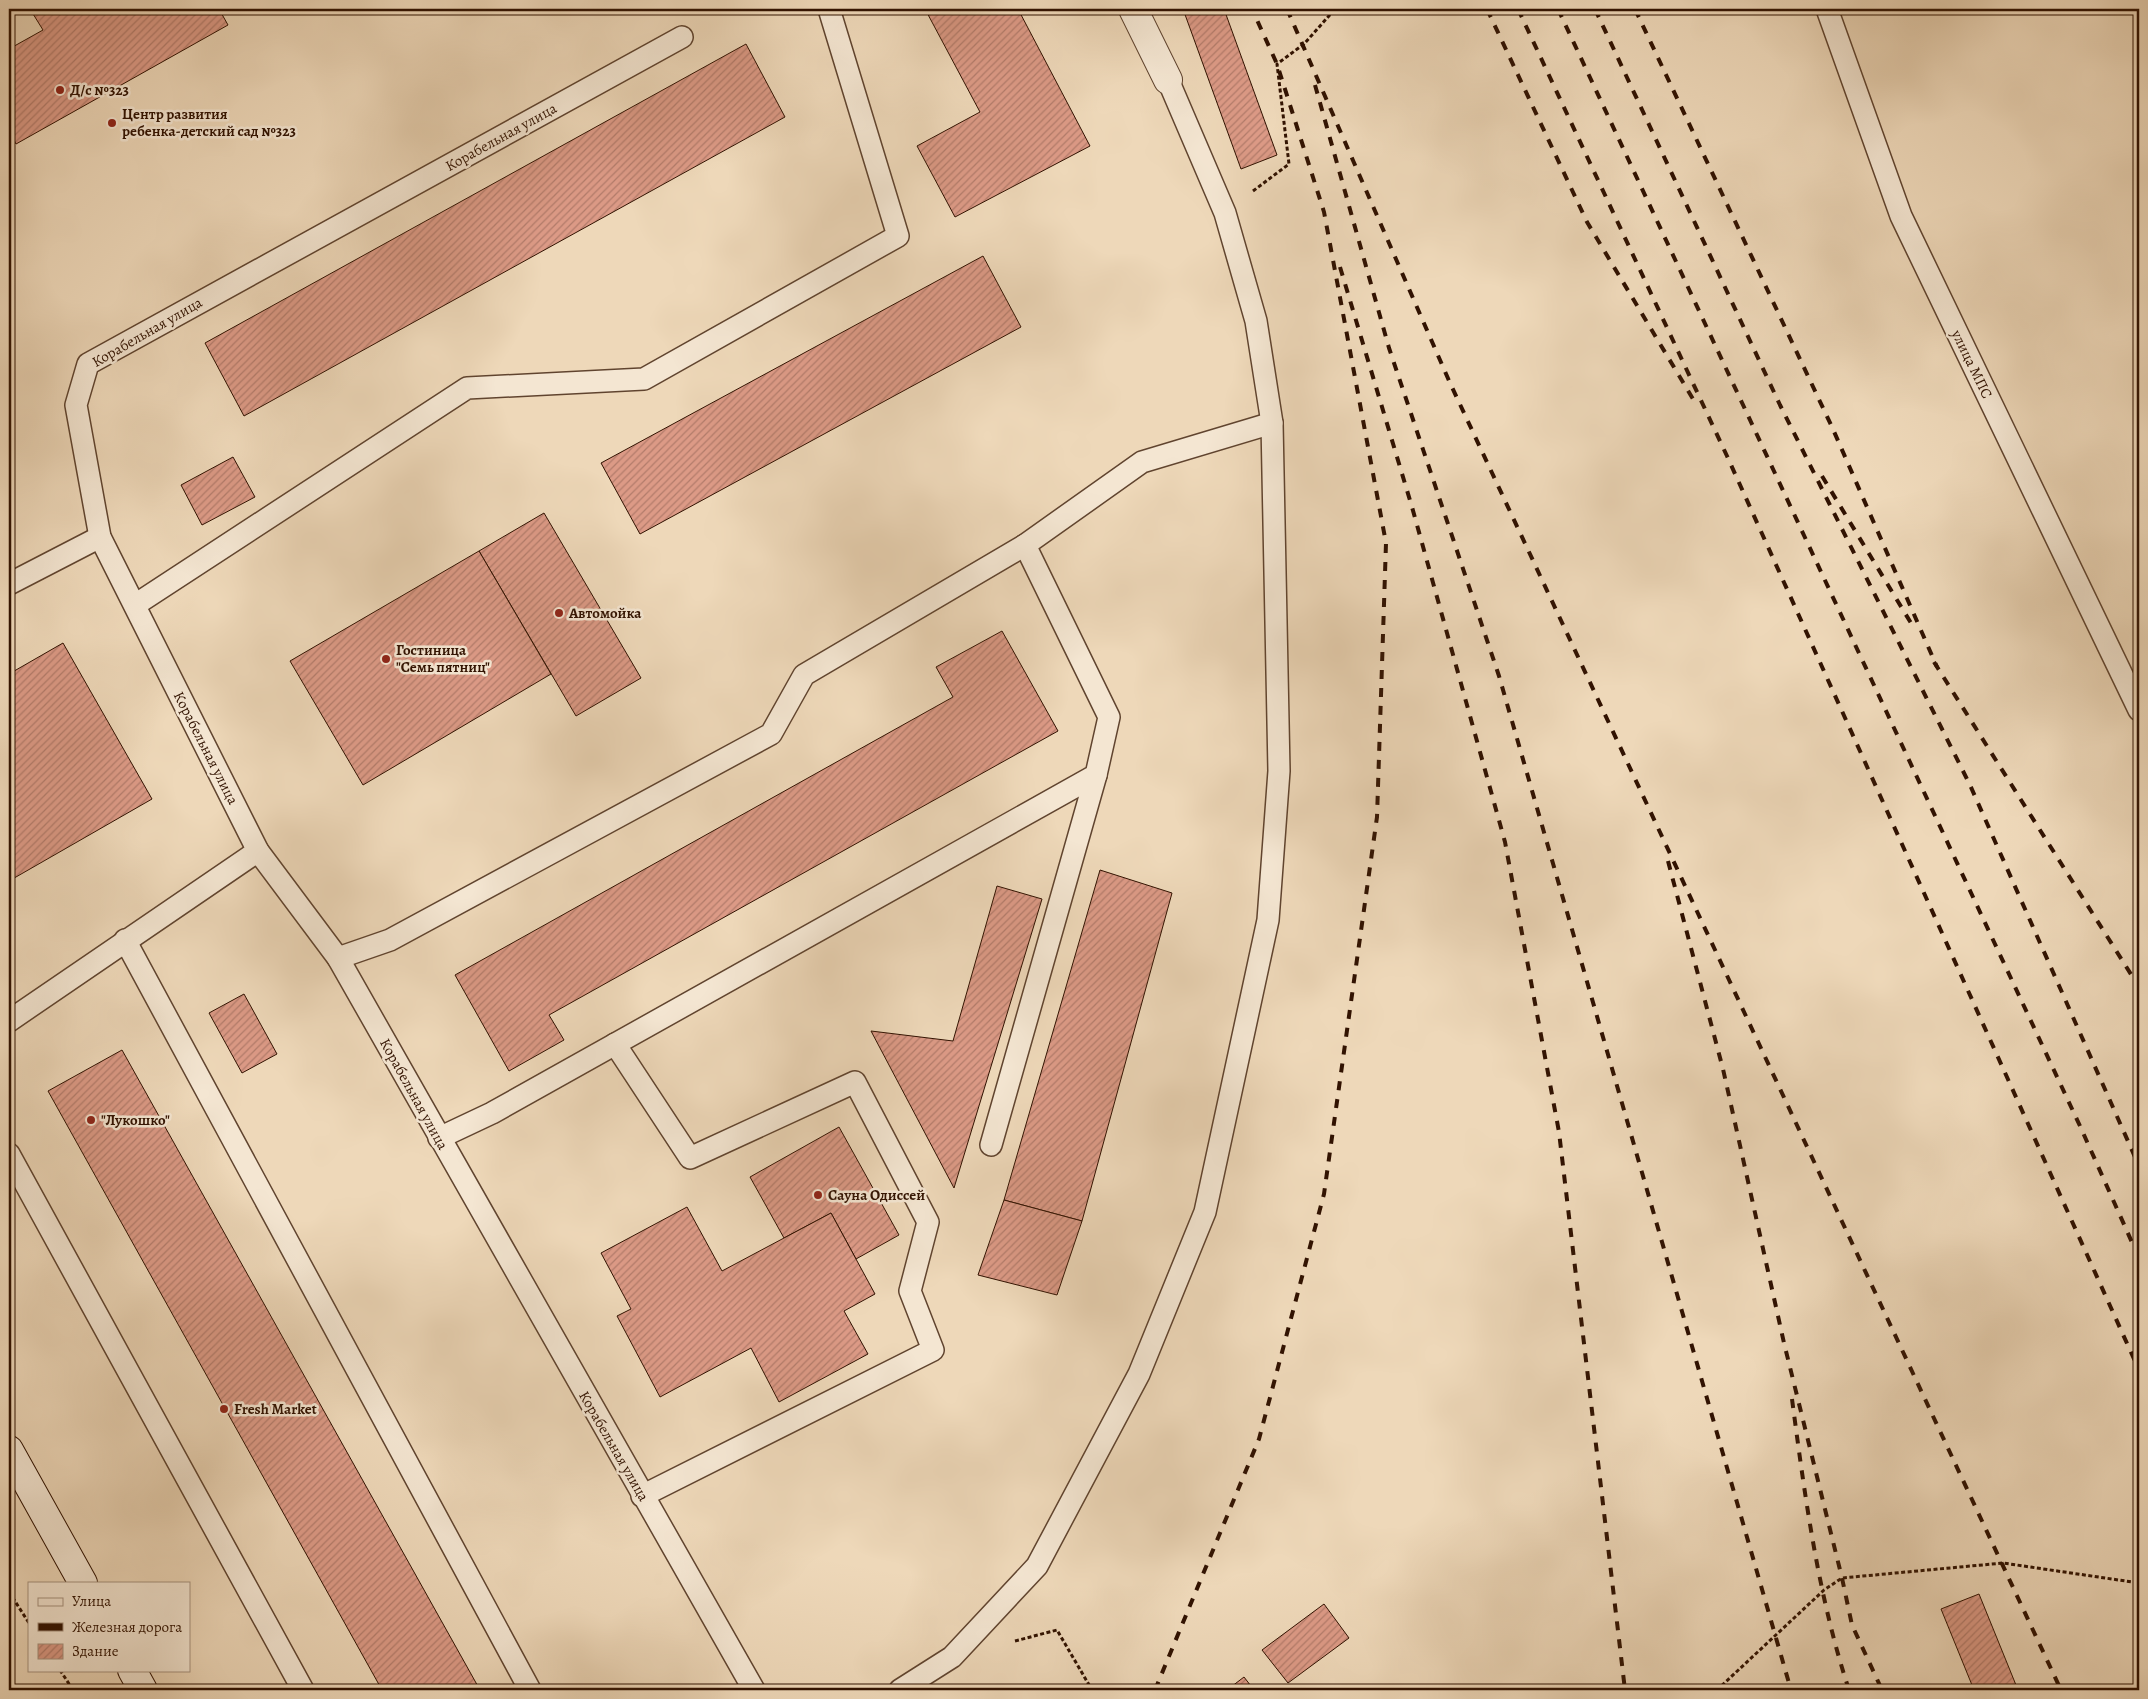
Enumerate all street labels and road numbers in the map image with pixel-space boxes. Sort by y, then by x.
street label: Корабельная улица [442,98,560,176]
street label: Корабельная улица [88,292,206,372]
street label: улица МПС [1946,325,1997,402]
street label: Корабельная улица [169,688,243,808]
street label: Корабельная улица [375,1035,453,1153]
street label: Корабельная улица [574,1387,654,1505]

